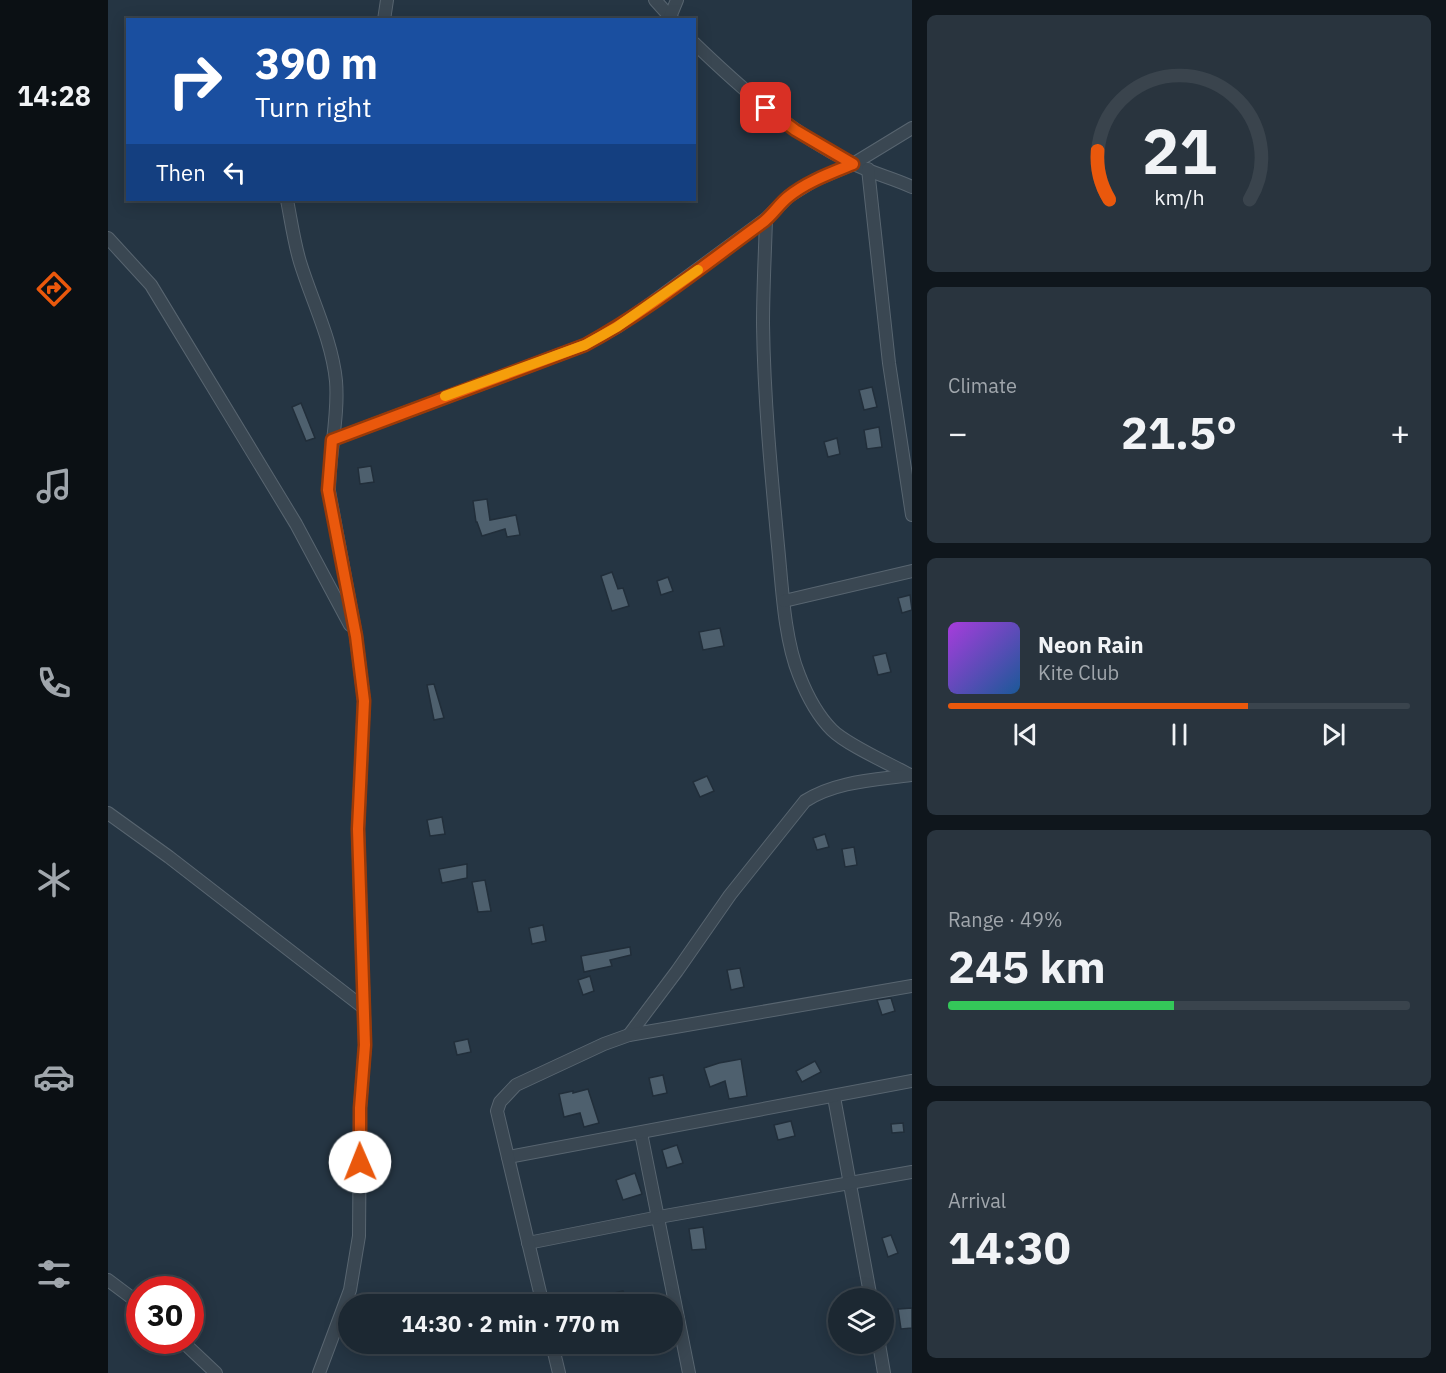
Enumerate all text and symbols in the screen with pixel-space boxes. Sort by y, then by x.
text: 390 m [255,36,378,91]
icon: right [156,42,234,120]
text: 14:28 [17,78,91,113]
pin [740,82,791,133]
text: Turn right [255,89,372,124]
icon: arrive [749,91,782,124]
text: 21 [1142,110,1216,191]
icon: left [218,156,251,189]
text: Then [156,158,206,187]
text: km/h [1154,184,1204,212]
icon: directions [33,268,75,310]
text: Climate [948,372,1017,399]
text: 21.5° [1121,403,1237,461]
text: − [948,411,968,454]
text: + [1390,411,1410,454]
icon: music [33,465,75,507]
text: Neon Rain [1038,630,1144,659]
text: Kite Club [1038,659,1119,686]
icon: phone [33,662,75,704]
icon: previous [1009,718,1042,751]
icon: pause [1163,718,1196,751]
icon: next [1317,718,1350,751]
icon: climate [33,859,75,901]
text: Range · 49% [948,906,1063,933]
text: 245 km [948,937,1106,995]
icon: car [33,1056,75,1098]
position arrow [328,1130,392,1194]
text: Arrival [948,1187,1006,1214]
text: 14:30 [948,1218,1071,1276]
icon: filters [33,1253,75,1295]
speed limit sign: 30 [126,1276,204,1354]
map controls [828,1288,894,1354]
button: layers [828,1288,894,1354]
text: 14:30 · 2 min · 770 m [401,1309,620,1338]

